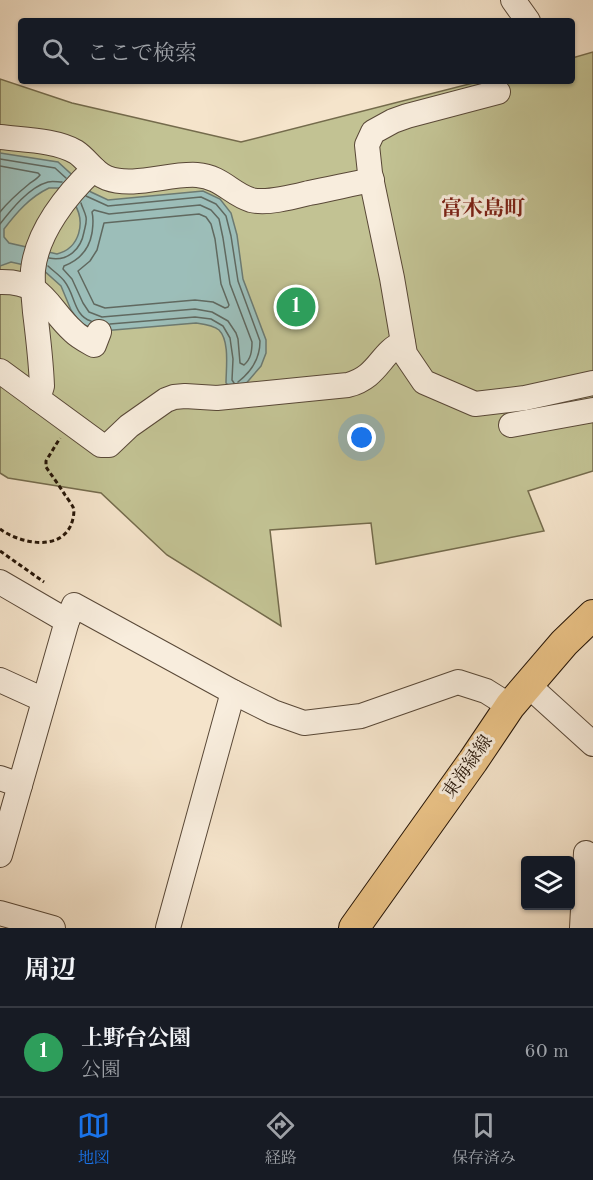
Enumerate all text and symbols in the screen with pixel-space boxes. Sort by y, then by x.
search box [18,18,575,84]
icon: search [39,35,72,68]
text: ここで検索 [87,43,197,65]
district label: 富木島町 [441,197,525,220]
pin: 1 [276,284,316,330]
your location [347,423,376,452]
street label: 東海緑線 [438,731,496,802]
map controls [521,856,575,910]
button: layers [521,856,575,910]
text: 周辺 [24,958,76,984]
text: 上野台公園 [81,1028,191,1050]
text: 1 [38,1042,49,1062]
text: 60 m [524,1042,569,1062]
text: 公園 [81,1061,121,1081]
tab: 地図 [77,1109,110,1169]
tab: 経路 [264,1109,297,1169]
tab: 保存済み [452,1109,516,1169]

